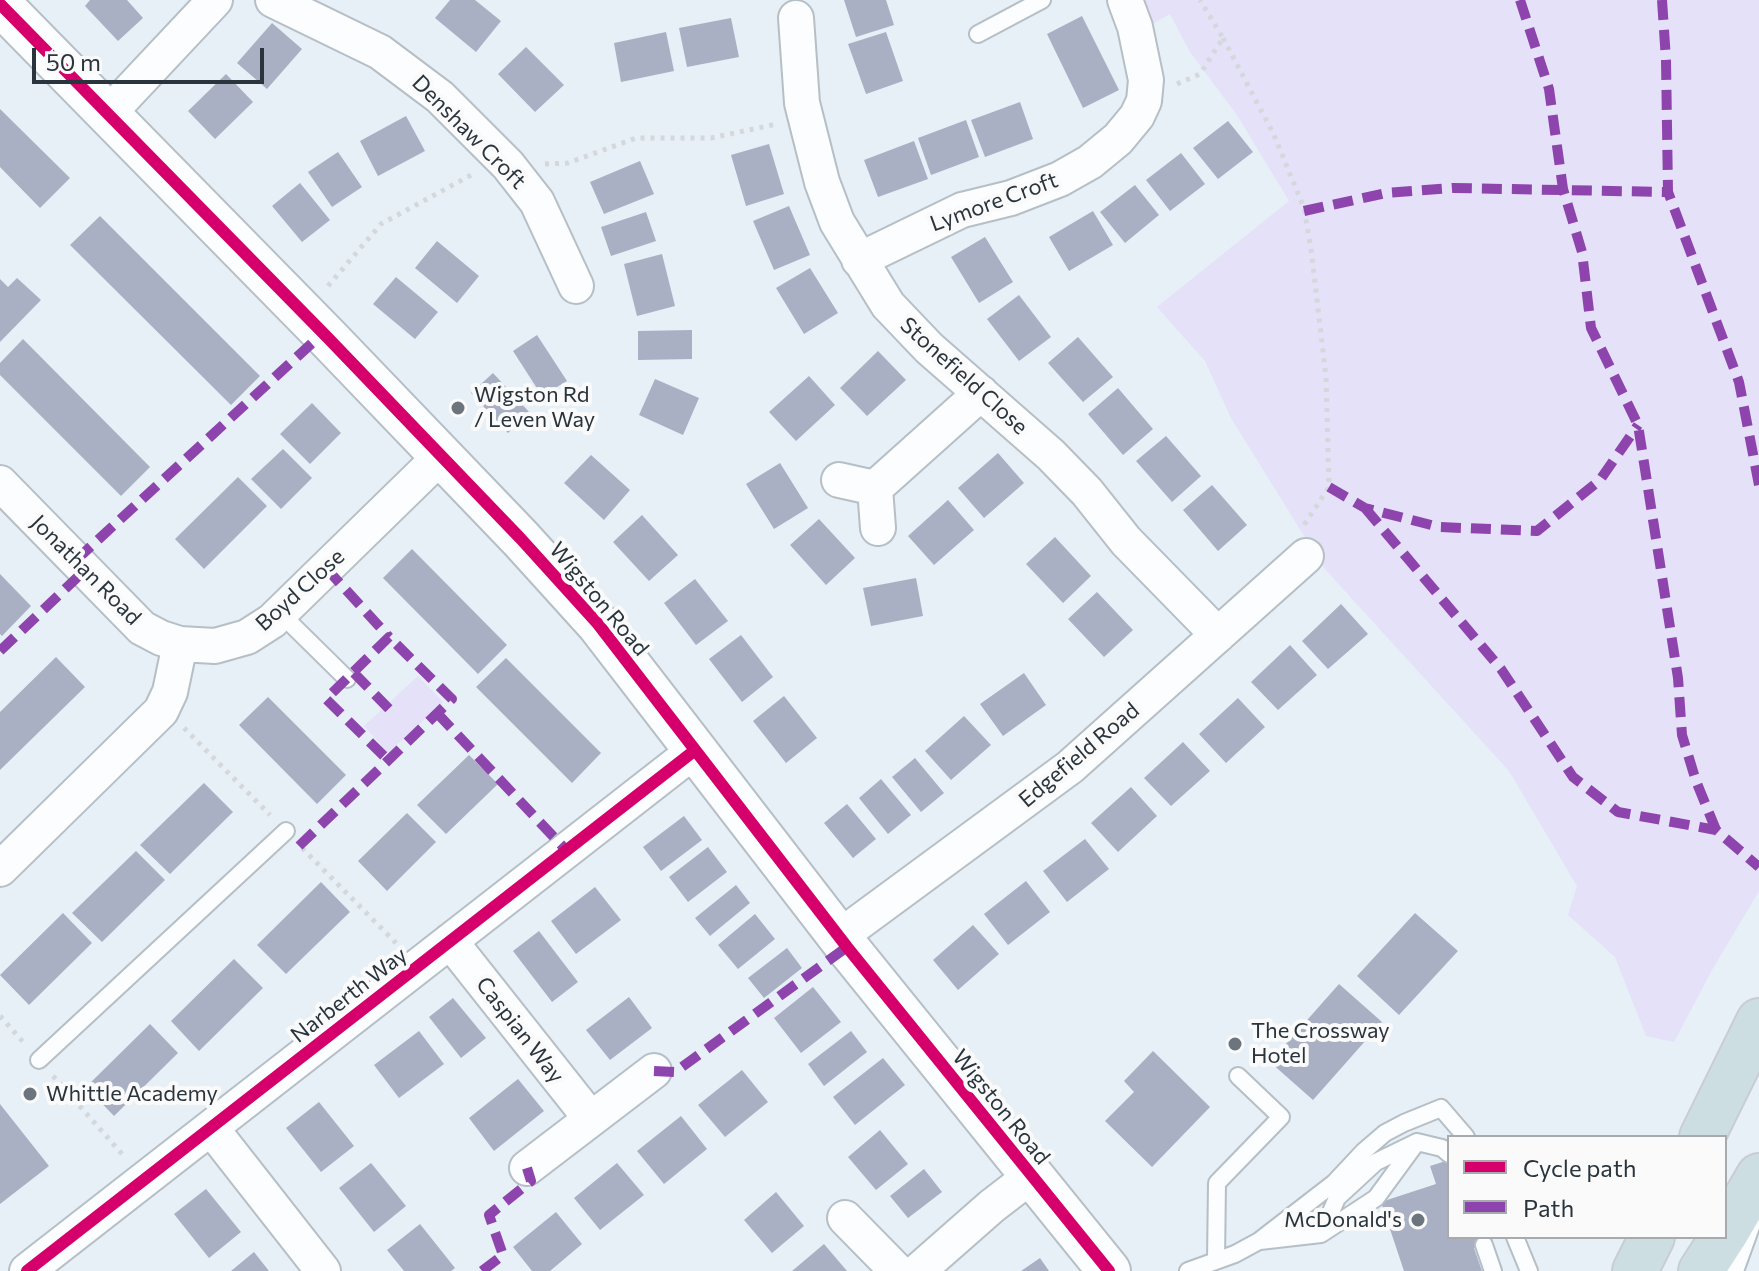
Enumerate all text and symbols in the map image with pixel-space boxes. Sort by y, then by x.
scale bar [36,32,268,82]
text: 50 m [46,47,101,76]
street label: Denshaw Croft [407,70,531,194]
street label: Lymore Croft [926,167,1062,237]
street label: Stonefield Close [895,312,1033,440]
place label: Wigston Rd / Leven Way [474,382,595,434]
marker: Wigston Rd / Leven Way [449,399,467,417]
street label: Jonathan Road [25,509,147,631]
street label: Wigston Road [544,537,654,661]
street label: Boyd Close [250,543,350,637]
street label: Edgefield Road [1014,697,1144,813]
street label: Narberth Way [286,941,412,1049]
street label: Caspian Way [470,972,570,1088]
place label: The Crossway Hotel [1251,1018,1390,1070]
marker: The Crossway Hotel [1226,1035,1244,1053]
street label: Wigston Road [947,1044,1055,1170]
place label: Whittle Academy [46,1081,218,1107]
marker: Whittle Academy [21,1085,39,1103]
legend [1447,1135,1727,1239]
text: Cycle path [1523,1153,1637,1182]
text: Path [1523,1193,1574,1222]
place label: McDonald's [1284,1207,1402,1233]
marker: McDonald's [1409,1211,1427,1229]

